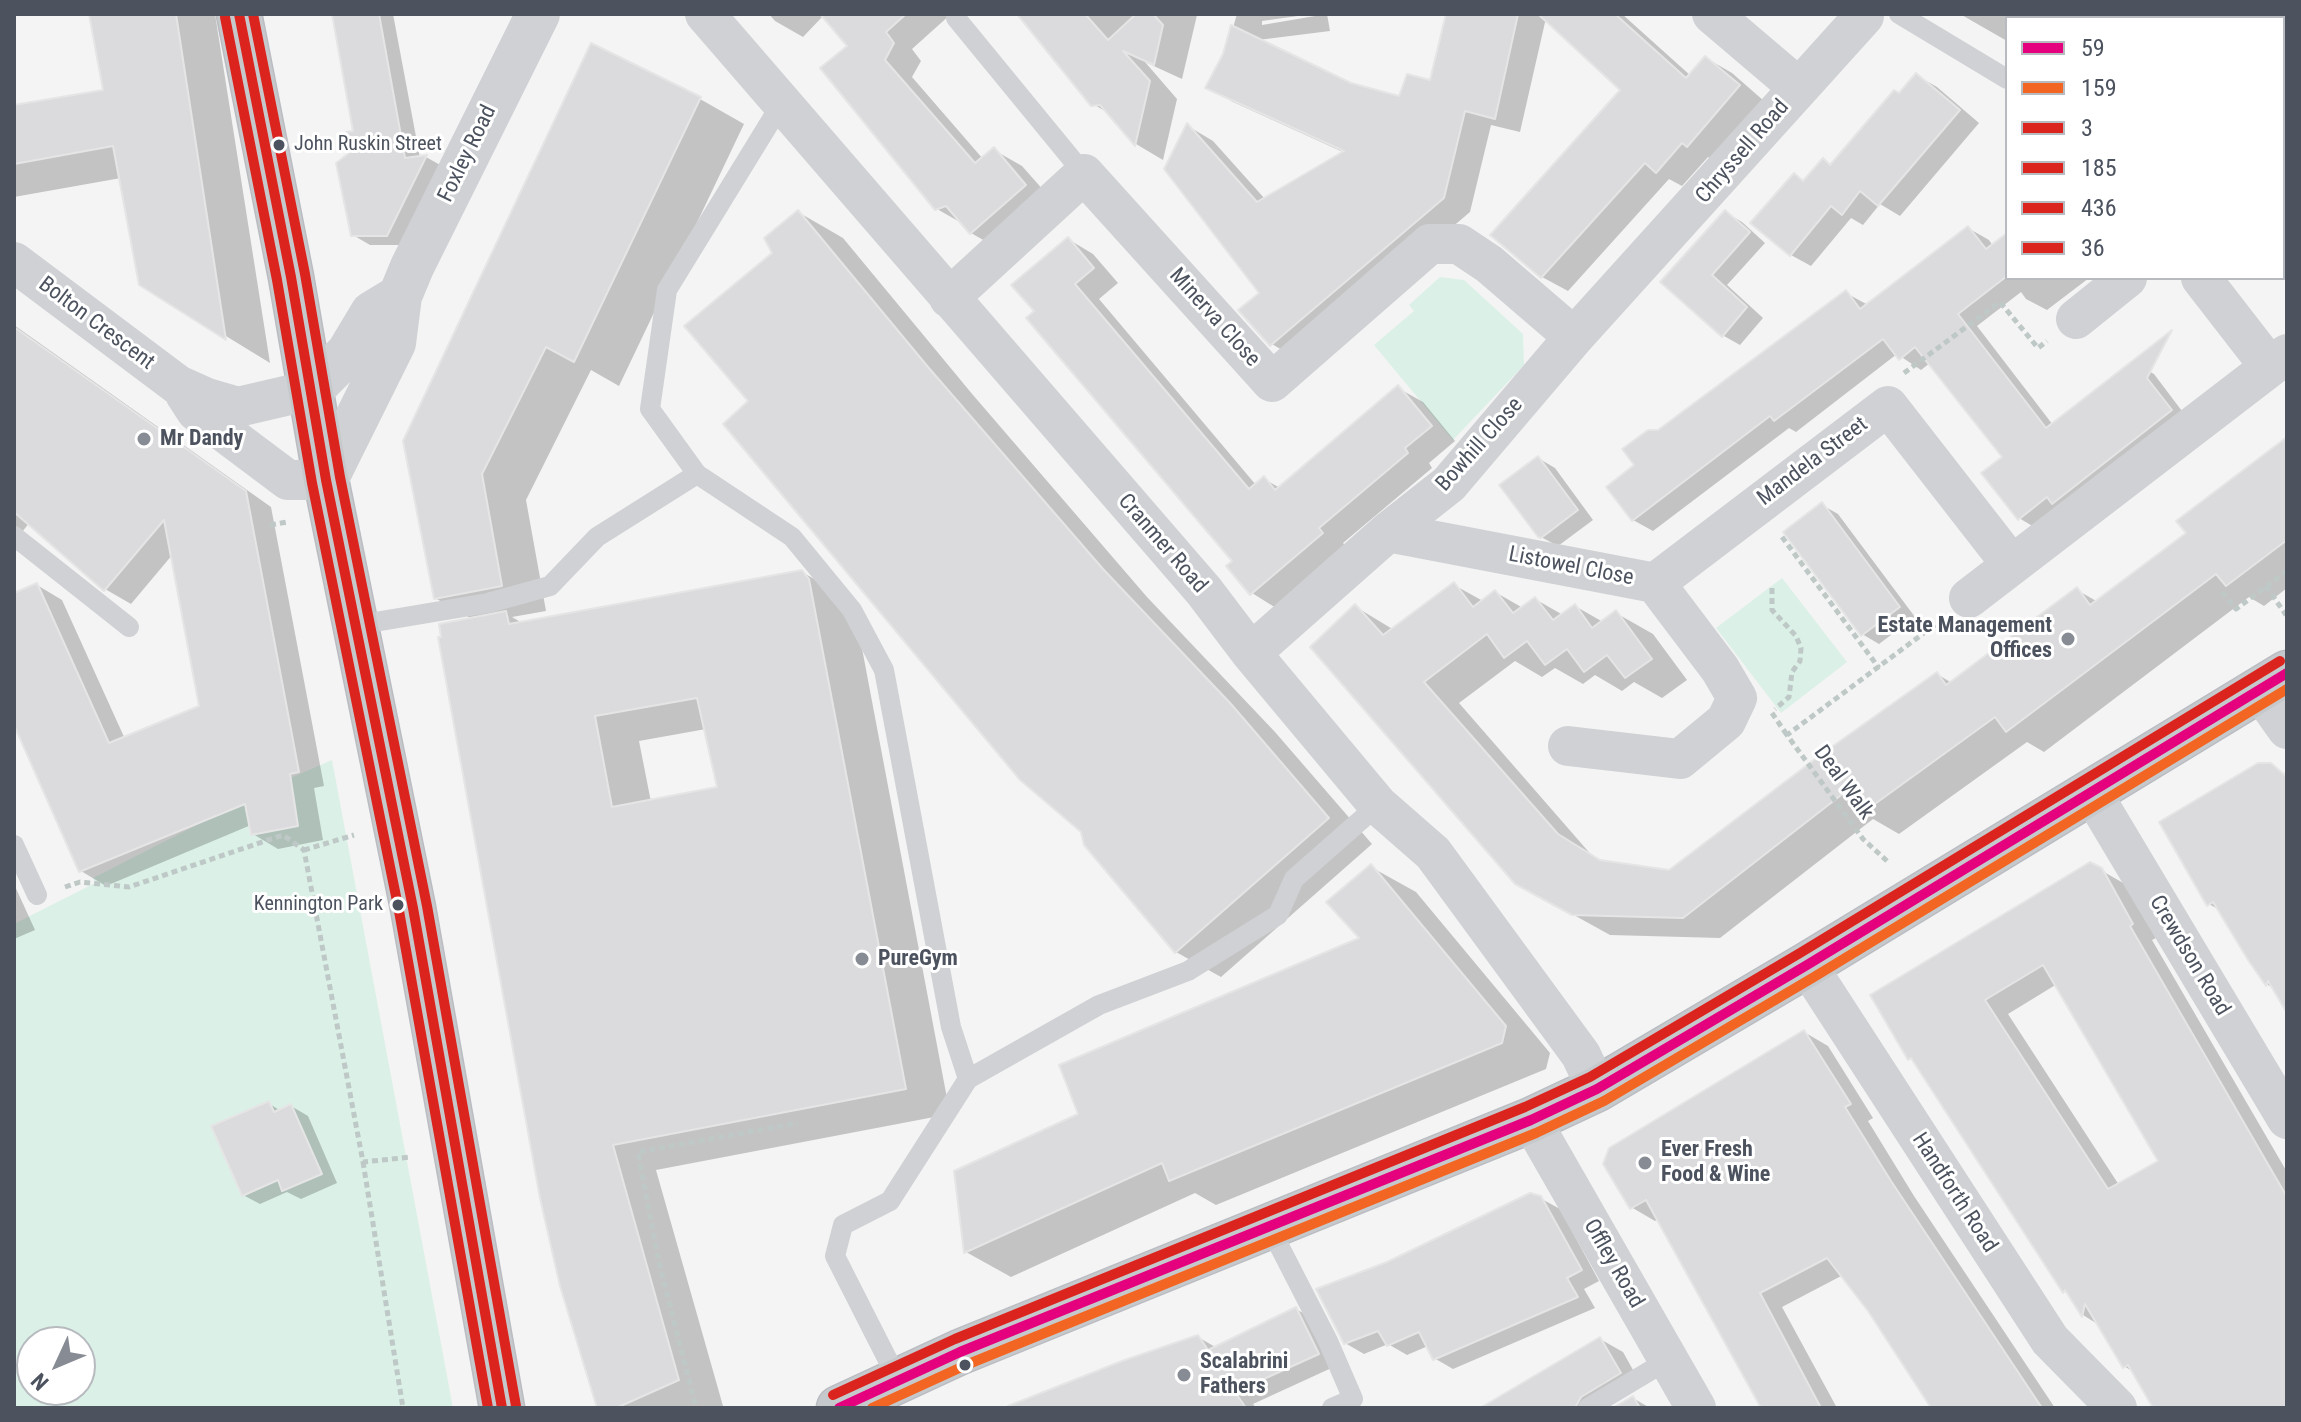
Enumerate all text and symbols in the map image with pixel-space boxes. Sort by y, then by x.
legend [2005,16,2285,280]
text: 59 [2081,34,2105,62]
text: 159 [2081,74,2117,102]
street label: Chryssell Road [1691,95,1795,209]
street label: Foxley Road [433,101,503,207]
text: 3 [2081,114,2093,142]
place label: John Ruskin Street [294,133,442,157]
marker: John Ruskin Street [271,137,287,153]
text: 185 [2081,154,2117,182]
text: 436 [2081,194,2117,222]
text: 36 [2081,234,2105,262]
street label: Minerva Close [1163,263,1265,373]
street label: Bolton Crescent [33,272,159,376]
street label: Bowhill Close [1431,393,1529,497]
street label: Mandela Street [1753,412,1873,512]
place label: Mr Dandy [160,426,243,452]
marker: Mr Dandy [135,430,153,448]
street label: Cranmer Road [1112,489,1212,599]
street label: Listowel Close [1506,542,1636,592]
place label: Estate Management Offices [1877,613,2052,664]
marker: Estate Management Offices [2059,630,2077,648]
street label: Deal Walk [1807,741,1879,825]
street label: Crewdson Road [2143,891,2235,1021]
place label: Kennington Park [254,893,383,917]
marker: Kennington Park [390,897,406,913]
place label: PureGym [878,946,958,972]
marker: PureGym [853,950,871,968]
street label: Handforth Road [1906,1128,2002,1258]
place label: Ever Fresh Food & Wine [1661,1137,1770,1188]
marker: Ever Fresh Food & Wine [1636,1154,1654,1172]
street label: Offley Road [1577,1215,1649,1313]
north arrow [16,1326,96,1406]
place label: Scalabrini Fathers [1200,1349,1288,1400]
unlabelled marker [957,1357,973,1373]
marker: Scalabrini Fathers [1175,1366,1193,1384]
text: N [26,1368,53,1395]

